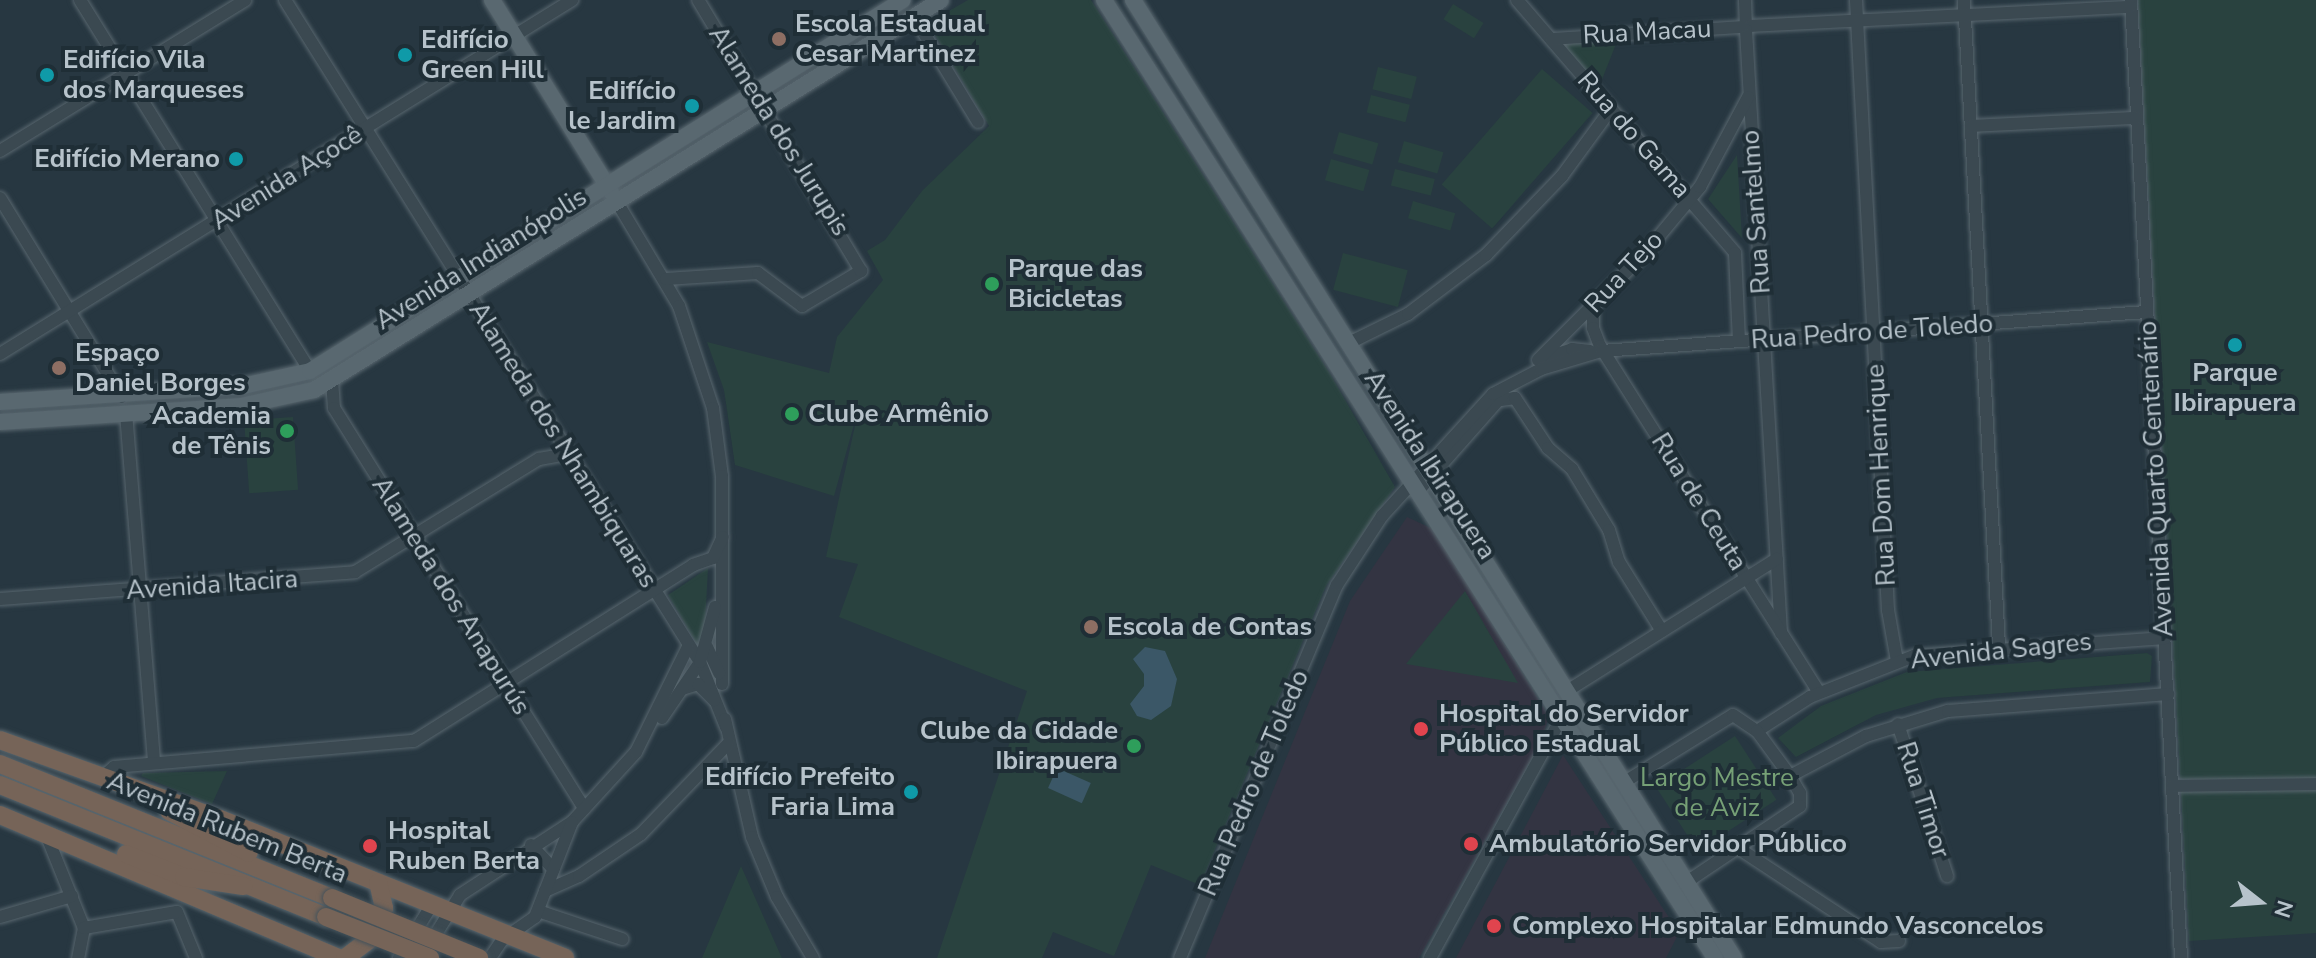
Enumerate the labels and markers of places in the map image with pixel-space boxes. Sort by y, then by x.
place label: Escola Estadual Cesar Martinez [795,8,985,70]
place label: Edifício Green Hill [421,24,544,86]
marker: Escola Estadual Cesar Martinez [770,30,788,48]
place label: Edifício Vila dos Marqueses [63,44,244,106]
marker: Edifício Green Hill [396,46,414,64]
marker: Edifício Vila dos Marqueses [38,66,56,84]
place label: Edifício le Jardim [568,75,676,136]
marker: Edifício le Jardim [683,97,701,115]
place label: Edifício Merano [34,143,220,175]
marker: Edifício Merano [227,150,245,168]
place label: Parque das Bicicletas [1008,253,1143,314]
marker: Parque das Bicicletas [983,275,1001,293]
marker: Parque Ibirapuera [2226,336,2244,354]
place label: Espaço Daniel Borges [75,337,246,398]
place label: Parque Ibirapuera [2174,357,2296,418]
marker: Espaço Daniel Borges [50,359,68,377]
place label: Clube Armênio [808,398,989,430]
place label: Academia de Tênis [152,400,271,462]
marker: Clube Armênio [783,405,801,423]
marker: Academia de Tênis [278,422,296,440]
place label: Escola de Contas [1107,611,1312,643]
marker: Escola de Contas [1082,618,1100,636]
place label: Hospital do Servidor Público Estadual [1439,698,1689,760]
place label: Clube da Cidade Ibirapuera [920,715,1118,776]
marker: Hospital do Servidor Público Estadual [1410,718,1432,740]
marker: Clube da Cidade Ibirapuera [1125,737,1143,755]
place label: Edifício Prefeito Faria Lima [705,761,895,822]
marker: Edifício Prefeito Faria Lima [902,783,920,801]
place label: Hospital Ruben Berta [388,815,540,876]
place label: Ambulatório Servidor Público [1489,828,1847,860]
marker: Ambulatório Servidor Público [1460,833,1482,855]
marker: Hospital Ruben Berta [359,835,381,857]
place label: Complexo Hospitalar Edmundo Vasconcelos [1512,910,2044,942]
marker: Complexo Hospitalar Edmundo Vasconcelos [1483,915,1505,937]

